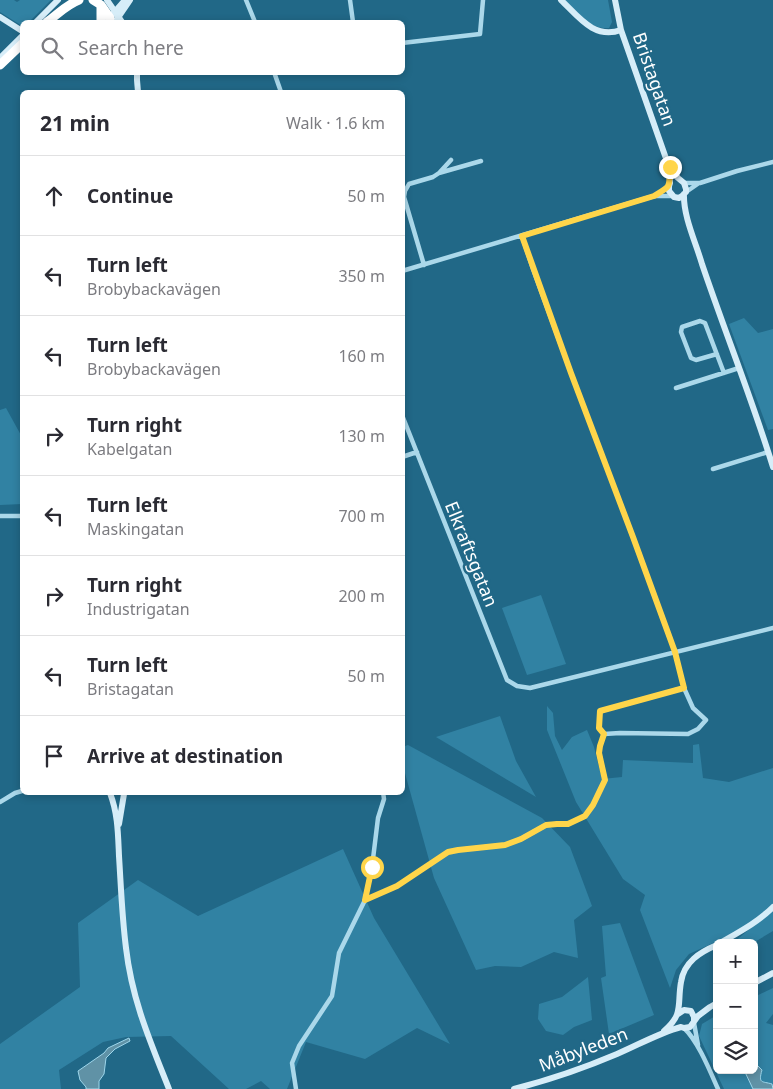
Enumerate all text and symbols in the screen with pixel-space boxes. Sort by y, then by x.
search box [20,20,405,75]
street label: Bristagatan [628,29,682,129]
icon: search [38,34,66,62]
text: Search here [78,35,184,61]
text: 21 min [40,109,110,137]
text: Walk · 1.6 km [286,112,385,134]
route end [659,156,682,179]
icon: ahead [40,182,68,210]
text: Continue [87,183,173,209]
text: 50 m [348,185,385,207]
text: Turn left [87,252,168,278]
icon: left [40,262,68,290]
text: 350 m [338,265,385,287]
text: Brobybackavägen [87,278,221,300]
text: Turn left [87,332,168,358]
icon: left [40,342,68,370]
text: 160 m [338,345,385,367]
text: Brobybackavägen [87,358,221,380]
text: Turn right [87,412,182,438]
icon: right [40,422,68,450]
text: 130 m [338,425,385,447]
text: Kabelgatan [87,438,172,460]
text: Turn left [87,492,168,518]
street label: Elkraftsgatan [440,498,504,610]
icon: left [40,502,68,530]
text: 700 m [338,505,385,527]
text: Maskingatan [87,518,184,540]
text: Turn right [87,572,182,598]
icon: right [40,582,68,610]
text: 200 m [338,585,385,607]
text: Industrigatan [87,598,190,620]
text: Turn left [87,652,168,678]
icon: left [40,662,68,690]
text: 50 m [348,665,385,687]
text: Bristagatan [87,678,174,700]
icon: arrive [40,742,68,770]
text: Arrive at destination [87,743,283,769]
route start [361,856,384,879]
map controls [713,939,758,1074]
button: + [713,939,758,984]
button: − [713,984,758,1029]
street label: Måbyleden [535,1021,631,1077]
button: layers [713,1029,758,1074]

